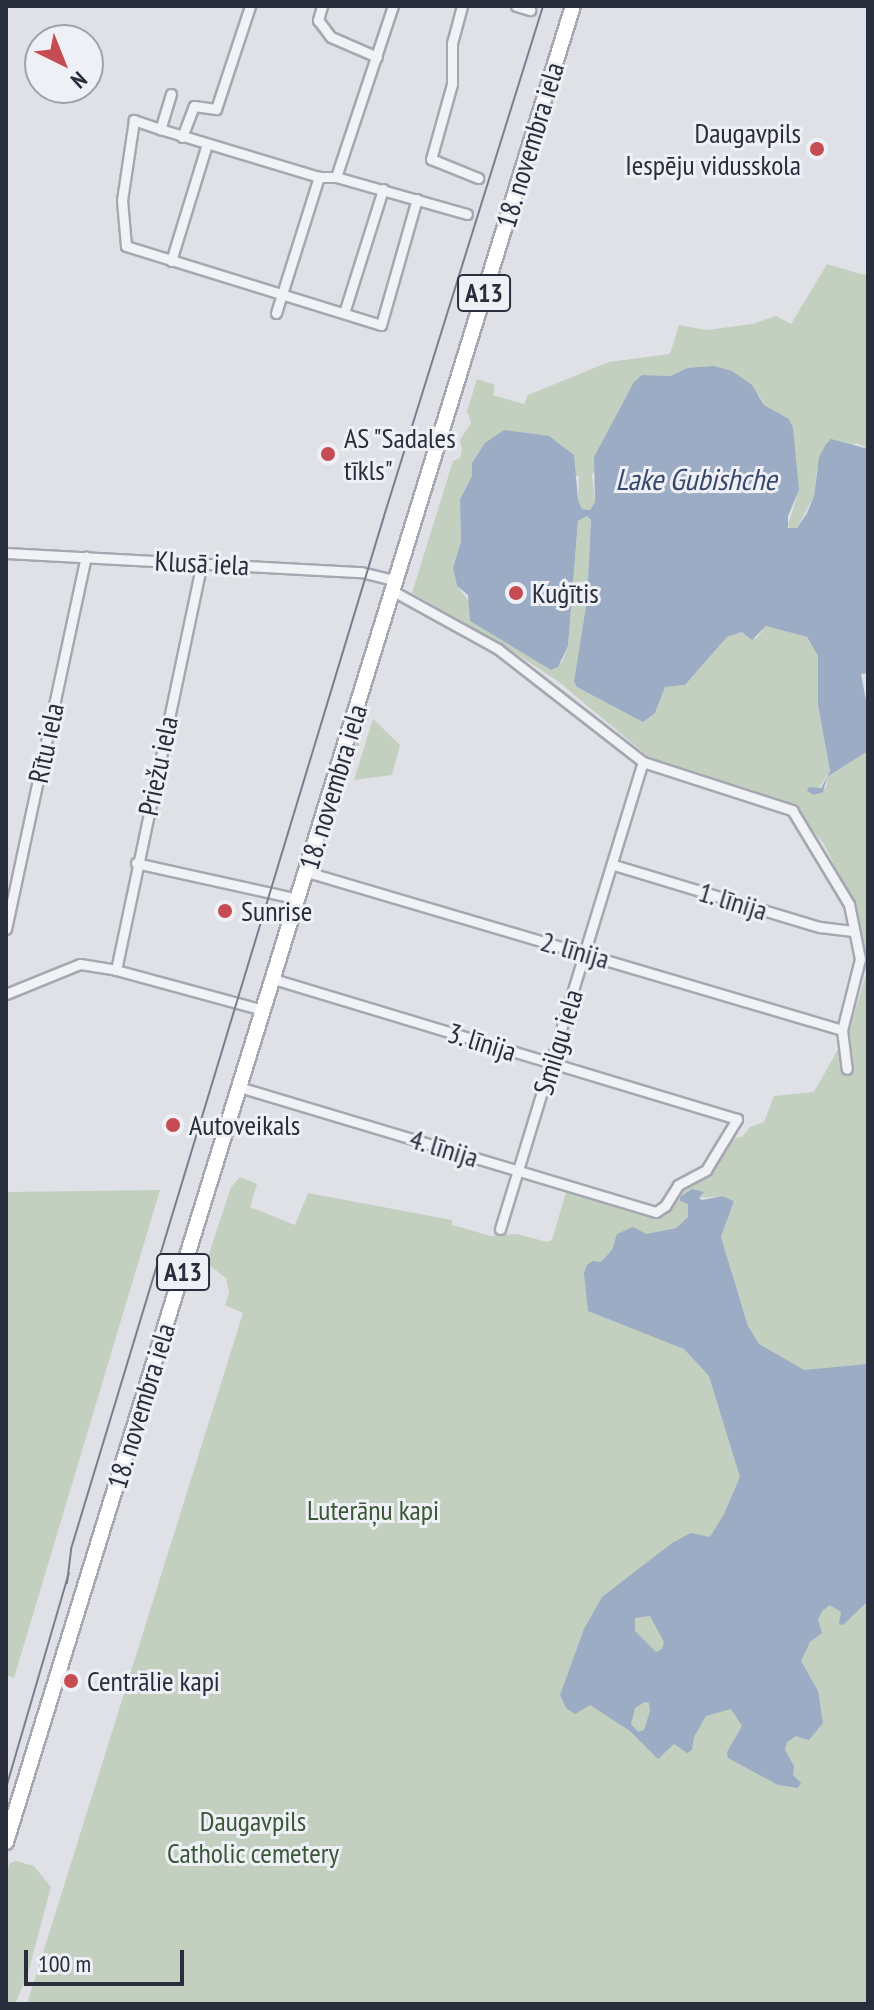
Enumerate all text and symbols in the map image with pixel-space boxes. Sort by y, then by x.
north arrow [24,24,104,104]
street label: 18. novembra iela [489,57,571,233]
text: N [65,66,93,94]
place label: Daugavpils Iespēju vidusskola [625,116,801,182]
marker: Daugavpils Iespēju vidusskola [808,140,826,158]
road number: A13 [456,271,512,315]
place label: AS "Sadales tīkls" [344,421,457,487]
marker: AS "Sadales tīkls" [319,445,337,463]
water label: Lake Gubishche [615,461,777,497]
street label: Klusā iela [154,544,250,582]
place label: Kuģītis [532,576,599,610]
marker: Kuģītis [507,584,525,602]
street label: 18. novembra iela [292,699,374,875]
street label: Rītu iela [21,700,71,786]
street label: Priežu iela [131,713,185,819]
street label: 1. līnija [694,874,772,928]
place label: Sunrise [241,894,312,928]
marker: Sunrise [216,902,234,920]
street label: 2. līnija [536,924,614,976]
street label: Smilgu iela [526,985,590,1099]
street label: 3. līnija [443,1015,521,1069]
place label: Autoveikals [189,1108,300,1142]
marker: Autoveikals [164,1116,182,1134]
street label: 4. līnija [405,1121,483,1175]
road number: A13 [155,1250,211,1294]
street label: 18. novembra iela [100,1318,182,1494]
park label: Luterāņu kapi [307,1493,439,1527]
place label: Centrālie kapi [87,1664,220,1698]
marker: Centrālie kapi [62,1672,80,1690]
park label: Daugavpils Catholic cemetery [167,1804,339,1870]
scale bar [28,1934,188,1984]
text: 100 m [38,1948,91,1979]

